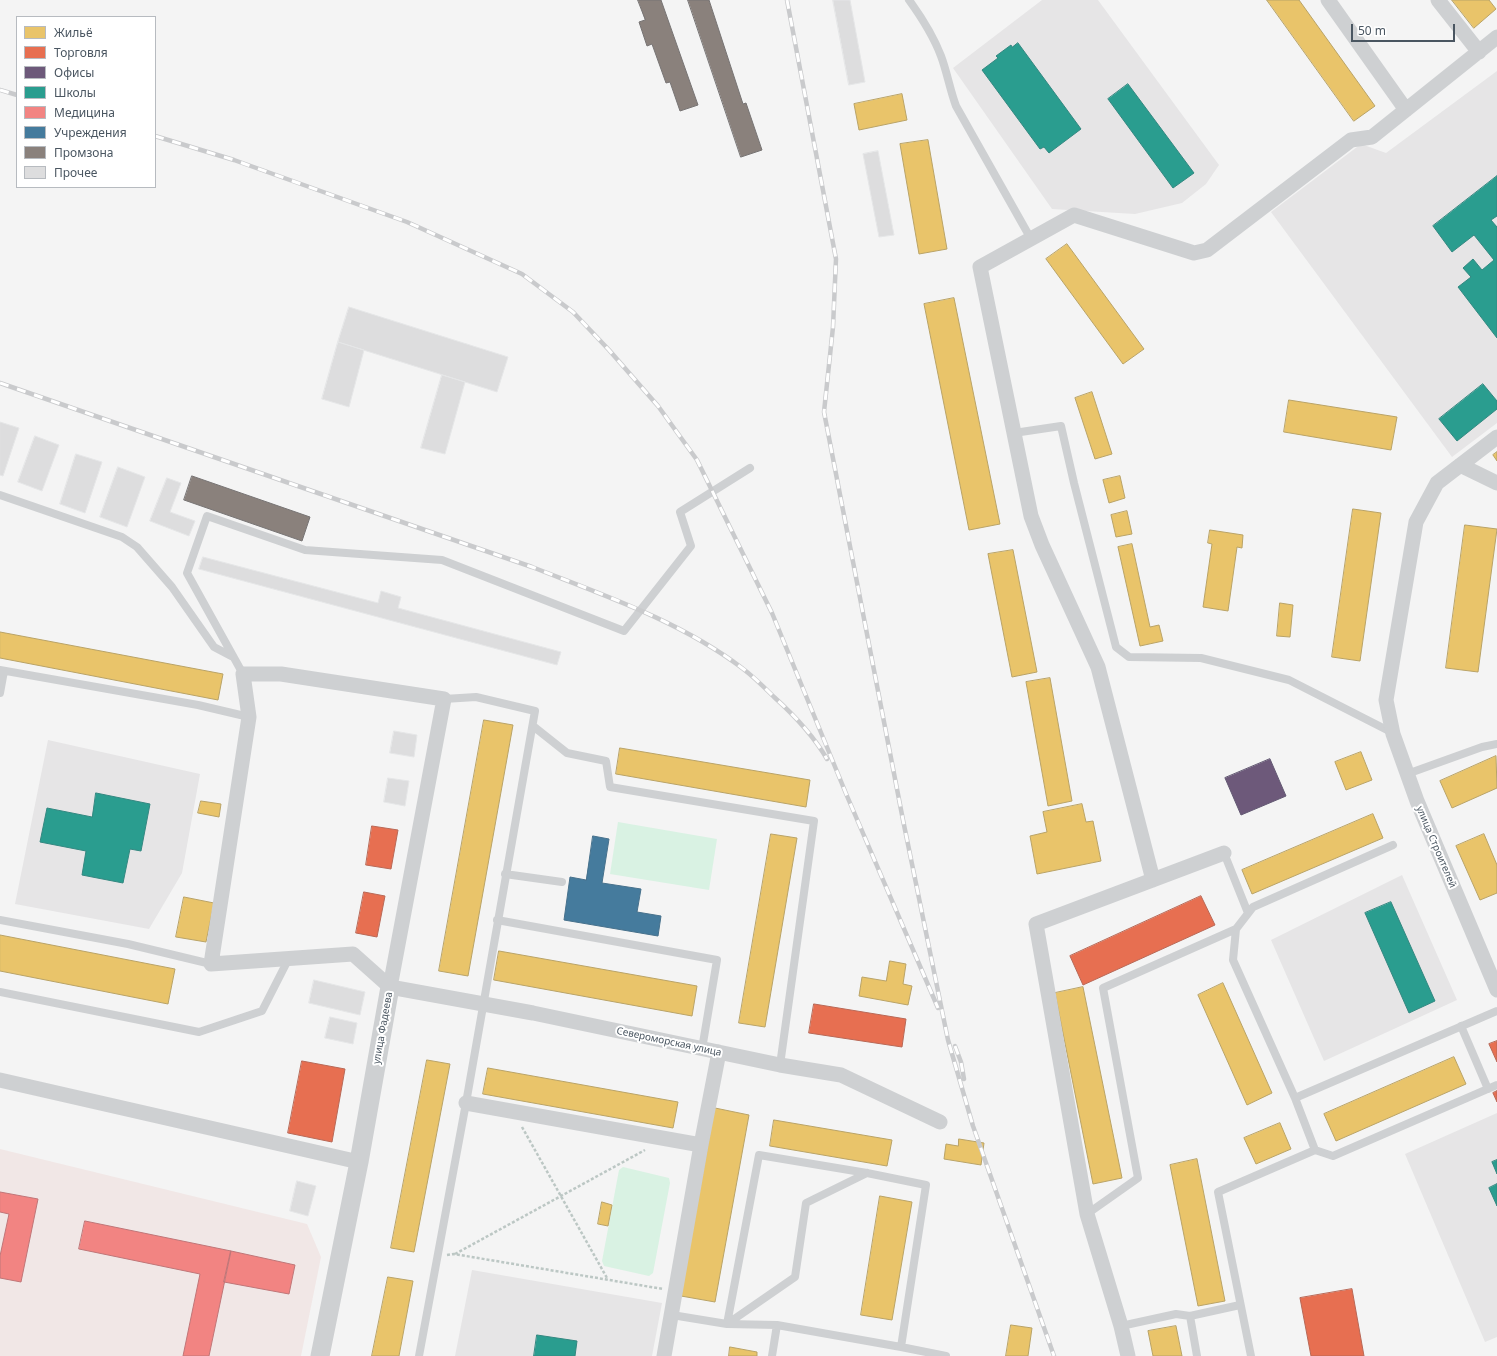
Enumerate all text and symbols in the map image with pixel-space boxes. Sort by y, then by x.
legend [16,16,156,188]
scale bar [1353,16,1457,42]
text: 50 m [1358,22,1386,39]
text: Жильё [54,24,93,41]
text: Торговля [54,44,108,61]
text: Офисы [54,64,94,81]
text: Школы [54,84,96,101]
text: Медицина [54,104,115,121]
text: Учреждения [54,124,127,141]
text: Промзона [54,144,113,161]
text: Прочее [54,164,97,181]
street label: улица Строителей [1413,804,1459,890]
street label: улица Фадеева [371,991,395,1065]
street label: Североморская улица [615,1025,723,1059]

